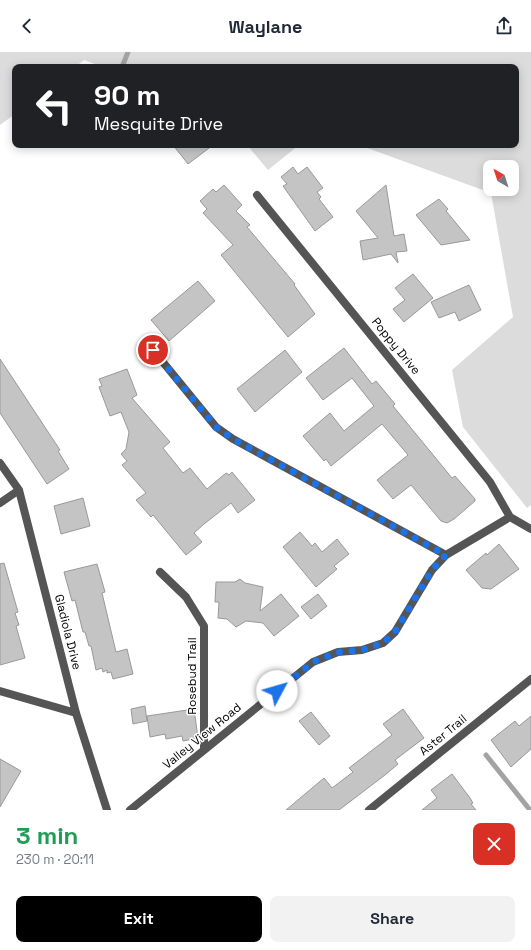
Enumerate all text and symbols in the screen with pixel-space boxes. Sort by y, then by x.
icon: back [16,15,38,37]
text: Waylane [229,15,302,38]
icon: share [493,15,515,37]
text: 90 m [94,77,160,113]
icon: left [28,80,80,132]
text: Mesquite Drive [94,112,223,135]
north arrow [483,160,519,196]
map controls [483,160,519,196]
street label: Poppy Drive [368,314,424,378]
pin [136,333,170,367]
icon: arrive [142,339,164,361]
street label: Gladiola Drive [51,593,85,671]
street label: Rosebud Trail [184,637,200,715]
position arrow [256,670,298,712]
street label: Valley View Road [159,699,245,773]
street label: Aster Trail [416,711,470,759]
text: 3 min [16,820,78,851]
button: close [473,823,515,865]
text: 230 m · 20:11 [16,851,94,868]
button: Exit [16,896,262,942]
button: Share [270,896,515,942]

